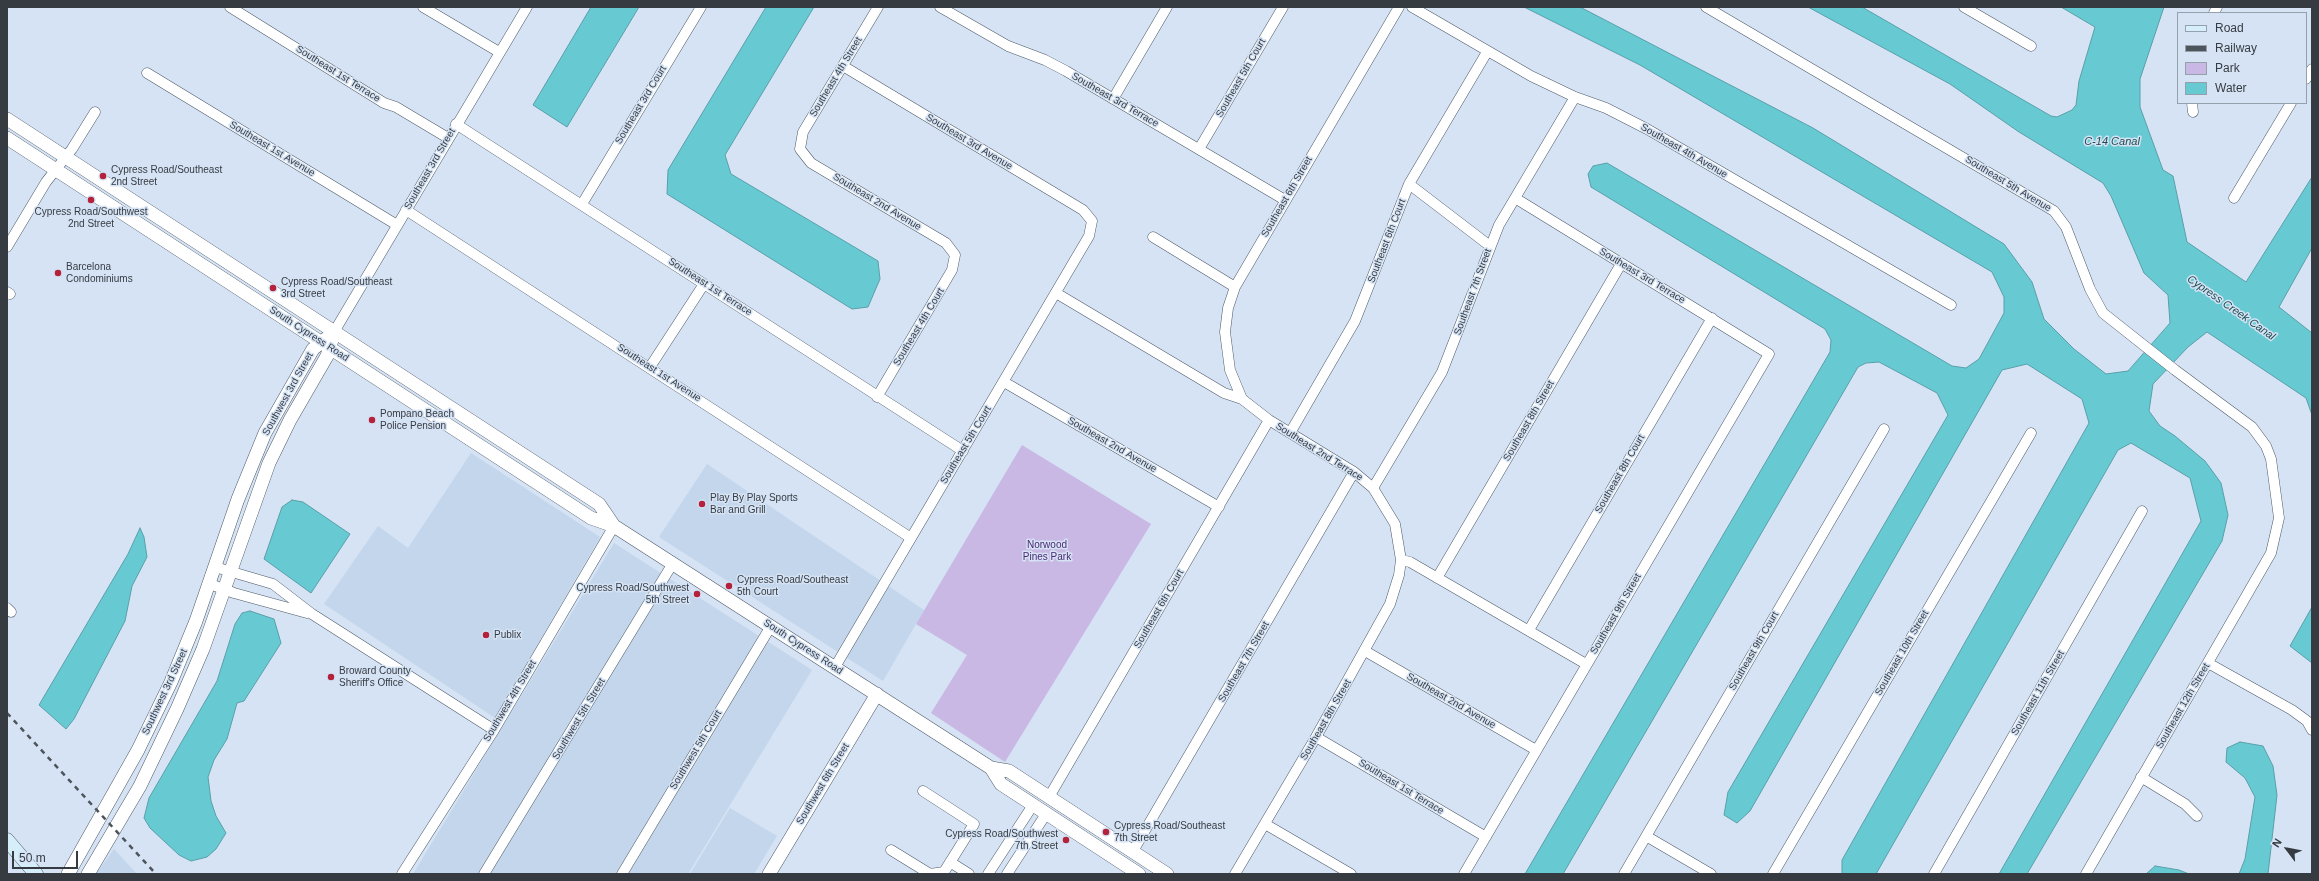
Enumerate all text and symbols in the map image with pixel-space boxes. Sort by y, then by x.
legend [2177,12,2307,104]
text: Road [2215,21,2244,35]
street label: Southeast 4th Street [807,35,865,119]
street label: Southeast 5th Court [1214,36,1268,120]
text: Railway [2215,41,2257,55]
street label: Southeast 1st Terrace [294,43,382,105]
text: Park [2215,61,2240,75]
street label: Southeast 3rd Court [613,64,669,146]
street label: Southeast 3rd Terrace [1069,70,1161,130]
text: Water [2215,81,2247,95]
street label: Southeast 3rd Avenue [924,111,1014,173]
street label: Southeast 1st Avenue [227,119,317,179]
street label: Southeast 4th Avenue [1638,121,1730,181]
street label: Southeast 3rd Street [402,126,458,212]
water label: C-14 Canal [2084,135,2140,149]
street label: Southeast 5th Avenue [1963,154,2053,214]
street label: Southeast 6th Street [1259,155,1315,239]
place label: Cypress Road/Southeast 2nd Street [111,164,222,188]
marker: Cypress Road/Southeast 2nd Street [98,171,108,181]
street label: Southeast 2nd Avenue [831,171,923,233]
marker: Cypress Road/Southwest 2nd Street [86,195,96,205]
street label: Southeast 6th Court [1365,197,1409,285]
place label: Cypress Road/Southwest 2nd Street [35,206,147,230]
street label: Southeast 3rd Terrace [1597,246,1687,306]
street label: Southeast 7th Street [1452,247,1494,337]
street label: Southeast 1st Terrace [666,255,754,319]
place label: Barcelona Condominiums [66,261,133,284]
marker: Barcelona Condominiums [53,268,63,278]
water label: Cypress Creek Canal [2184,273,2278,343]
place label: Cypress Road/Southeast 3rd Street [281,276,392,300]
marker: Cypress Road/Southeast 3rd Street [268,283,278,293]
street label: Southeast 4th Court [891,286,947,368]
street label: South Cypress Road [267,304,351,364]
street label: Southeast 1st Avenue [615,341,703,405]
street label: Southwest 3rd Street [260,350,316,438]
street label: Southeast 8th Street [1501,379,1557,463]
street label: Southeast 5th Court [938,404,994,486]
place label: Pompano Beach Police Pension [380,408,454,432]
marker: Pompano Beach Police Pension [367,415,377,425]
street label: Southeast 2nd Avenue [1065,415,1159,475]
street label: Southeast 2nd Terrace [1273,420,1365,484]
street label: Southeast 8th Court [1593,432,1647,516]
place label: Play By Play Sports Bar and Grill [710,492,798,516]
marker: Play By Play Sports Bar and Grill [697,499,707,509]
park label: Norwood Pines Park [1023,539,1071,562]
street label: Southeast 6th Court [1132,567,1186,651]
street label: Southeast 9th Street [1588,572,1644,656]
place label: Cypress Road/Southeast 5th Court [737,574,848,598]
marker: Cypress Road/Southeast 5th Court [724,581,734,591]
place label: Cypress Road/Southwest 5th Street [576,582,689,606]
marker: Cypress Road/Southwest 5th Street [692,589,702,599]
street label: Southeast 10th Street [1873,608,1931,698]
street label: Southeast 9th Court [1727,609,1781,693]
street label: South Cypress Road [761,617,845,677]
street label: Southeast 7th Street [1216,620,1272,704]
place label: Publix [494,629,521,641]
marker: Publix [481,630,491,640]
street label: Southwest 3rd Street [140,647,190,737]
street label: Southeast 11th Street [2009,648,2067,738]
street label: Southwest 4th Street [481,658,539,744]
street label: Southeast 12th Street [2154,661,2212,751]
place label: Broward County Sheriff's Office [339,665,411,688]
street label: Southeast 2nd Avenue [1404,671,1498,731]
marker: Broward County Sheriff's Office [326,672,336,682]
street label: Southwest 5th Street [550,676,608,762]
street label: Southeast 8th Street [1298,678,1354,762]
street label: Southwest 5th Court [668,708,724,792]
street label: Southwest 6th Street [794,741,852,827]
street label: Southeast 1st Terrace [1356,757,1446,817]
place label: Cypress Road/Southeast 7th Street [1114,820,1225,844]
marker: Cypress Road/Southeast 7th Street [1101,827,1111,837]
place label: Cypress Road/Southwest 7th Street [945,828,1058,852]
north arrow [2267,829,2307,869]
marker: Cypress Road/Southwest 7th Street [1061,835,1071,845]
text: N [2270,836,2284,849]
scale bar [14,843,80,869]
text: 50 m [19,851,46,865]

